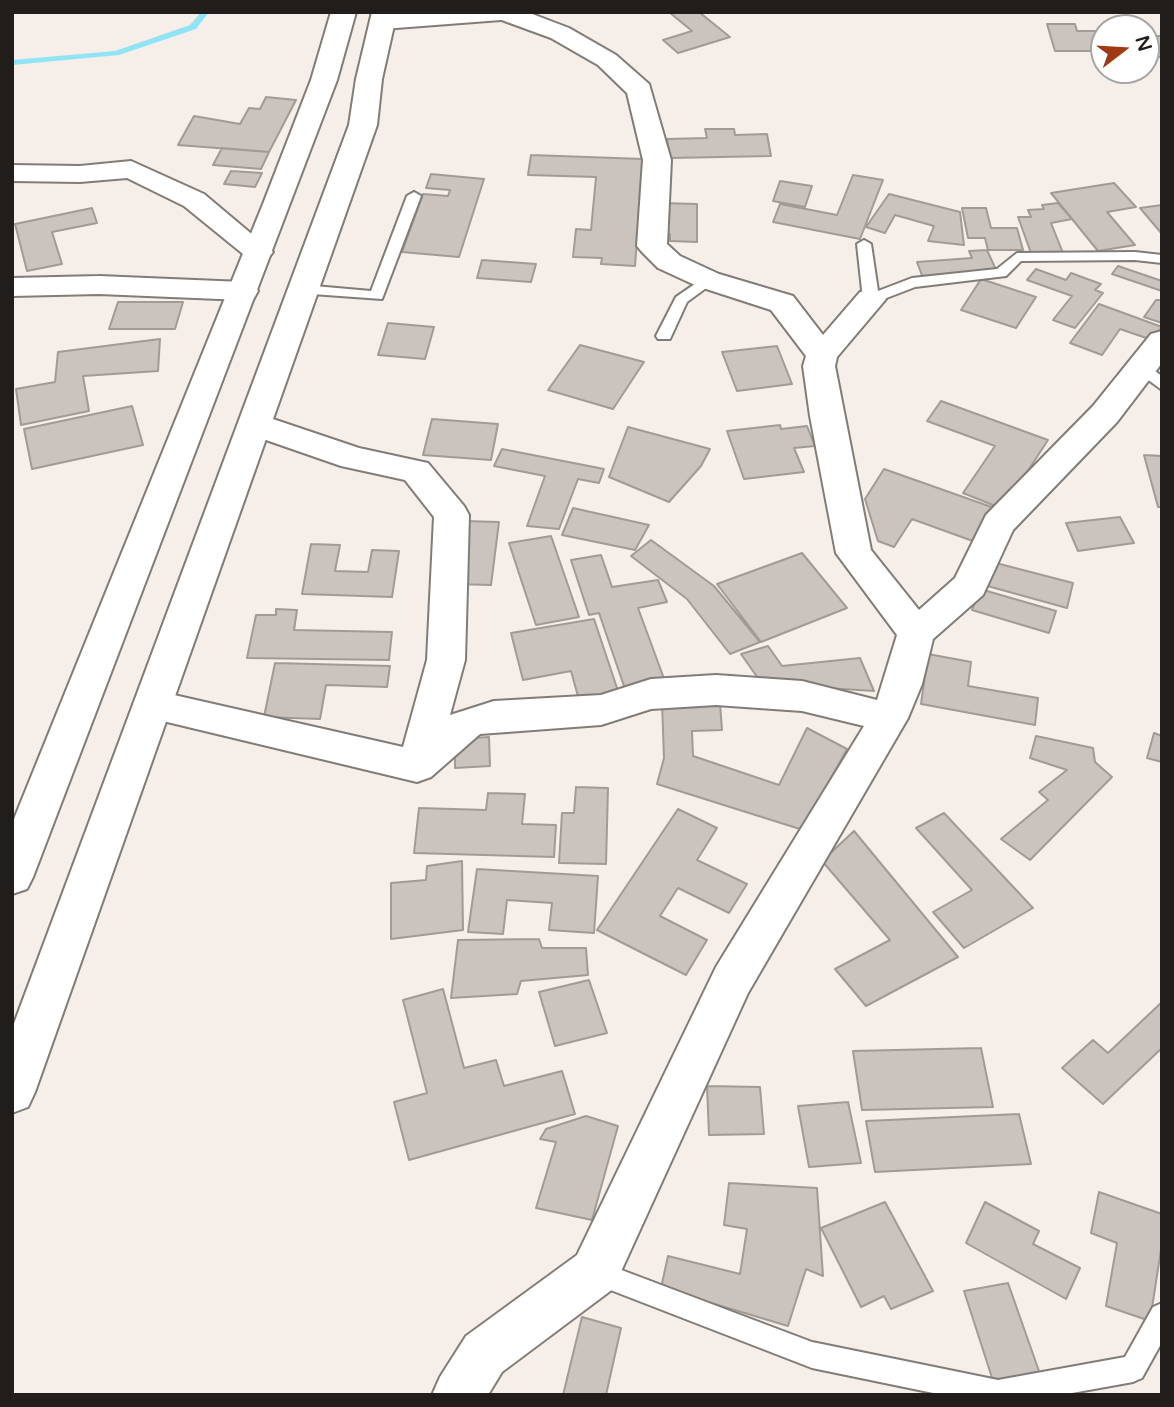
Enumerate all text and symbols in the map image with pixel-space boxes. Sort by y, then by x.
north arrow [1090,14,1160,84]
text: N [1130,33,1156,54]

